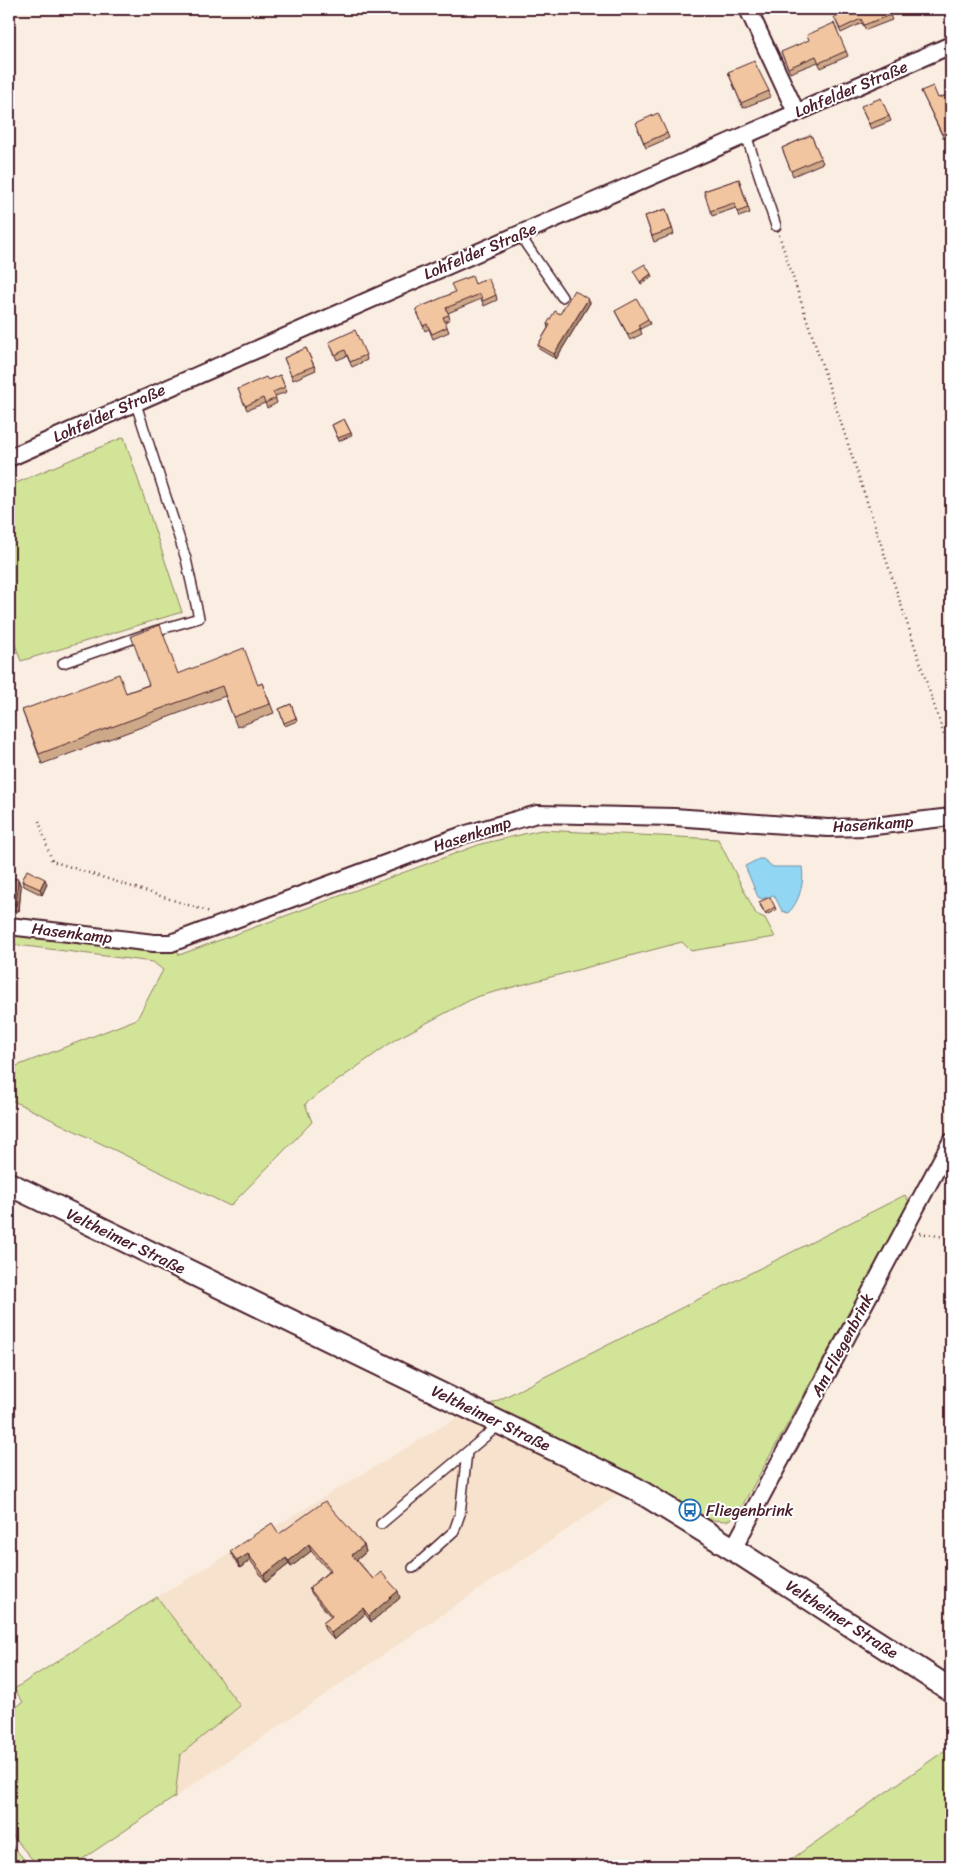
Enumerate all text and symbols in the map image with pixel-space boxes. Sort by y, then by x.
street label: Lohfelder Straße [790,52,912,126]
street label: Lohfelder Straße [419,214,541,288]
street label: Lohfelder Straße [48,375,170,451]
street label: Hasenkamp [832,807,915,841]
street label: Hasenkamp [429,808,515,860]
street label: Hasenkamp [30,914,114,952]
street label: Veltheimer Straße [61,1199,191,1283]
street label: Am Fliegenbrink [802,1287,882,1403]
street label: Veltheimer Straße [426,1376,556,1460]
place label: Fliegenbrink [706,1496,794,1525]
bus stop icon: Fliegenbrink [678,1498,702,1522]
street label: Veltheimer Straße [780,1571,905,1667]

